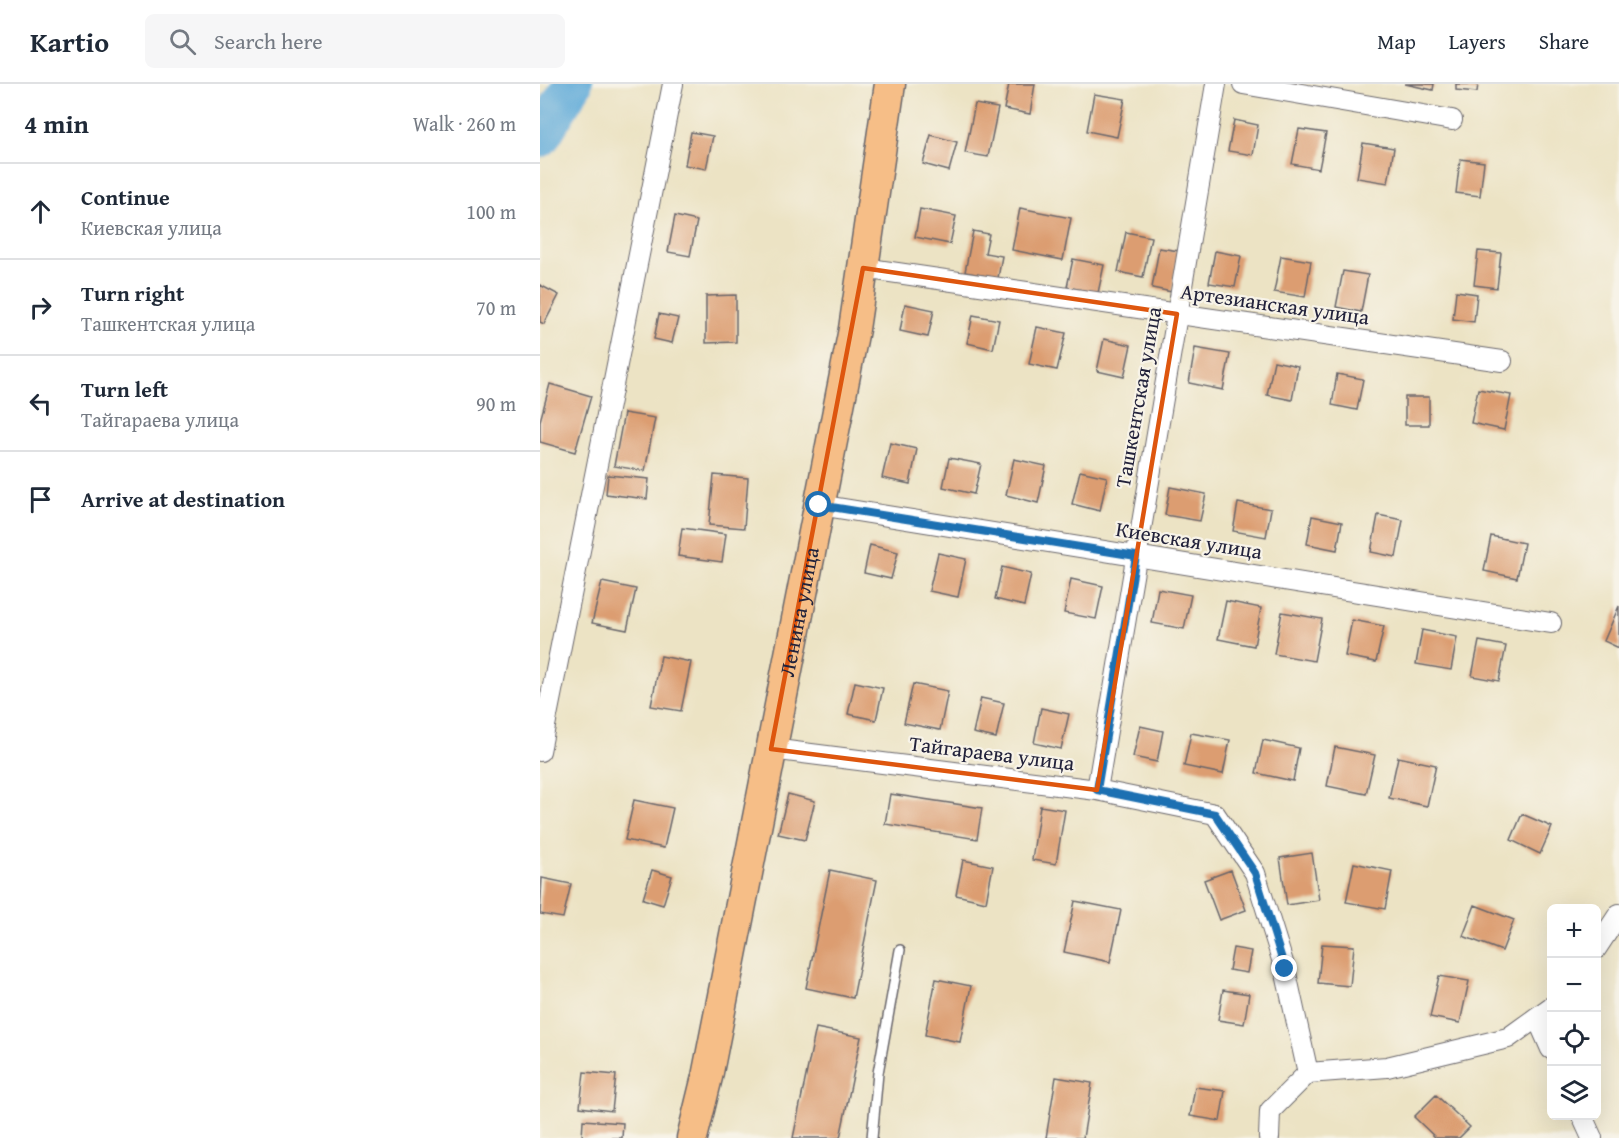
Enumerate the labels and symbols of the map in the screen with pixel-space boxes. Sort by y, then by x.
street label: Артезианская улица [1179,275,1371,333]
street label: Ташкентская улица [1107,304,1169,490]
route start [805,491,831,517]
street label: Киевская улица [1114,513,1264,567]
street label: Ленина улица [771,544,826,679]
street label: Тайгараева улица [908,728,1076,778]
route end [1271,955,1297,981]

